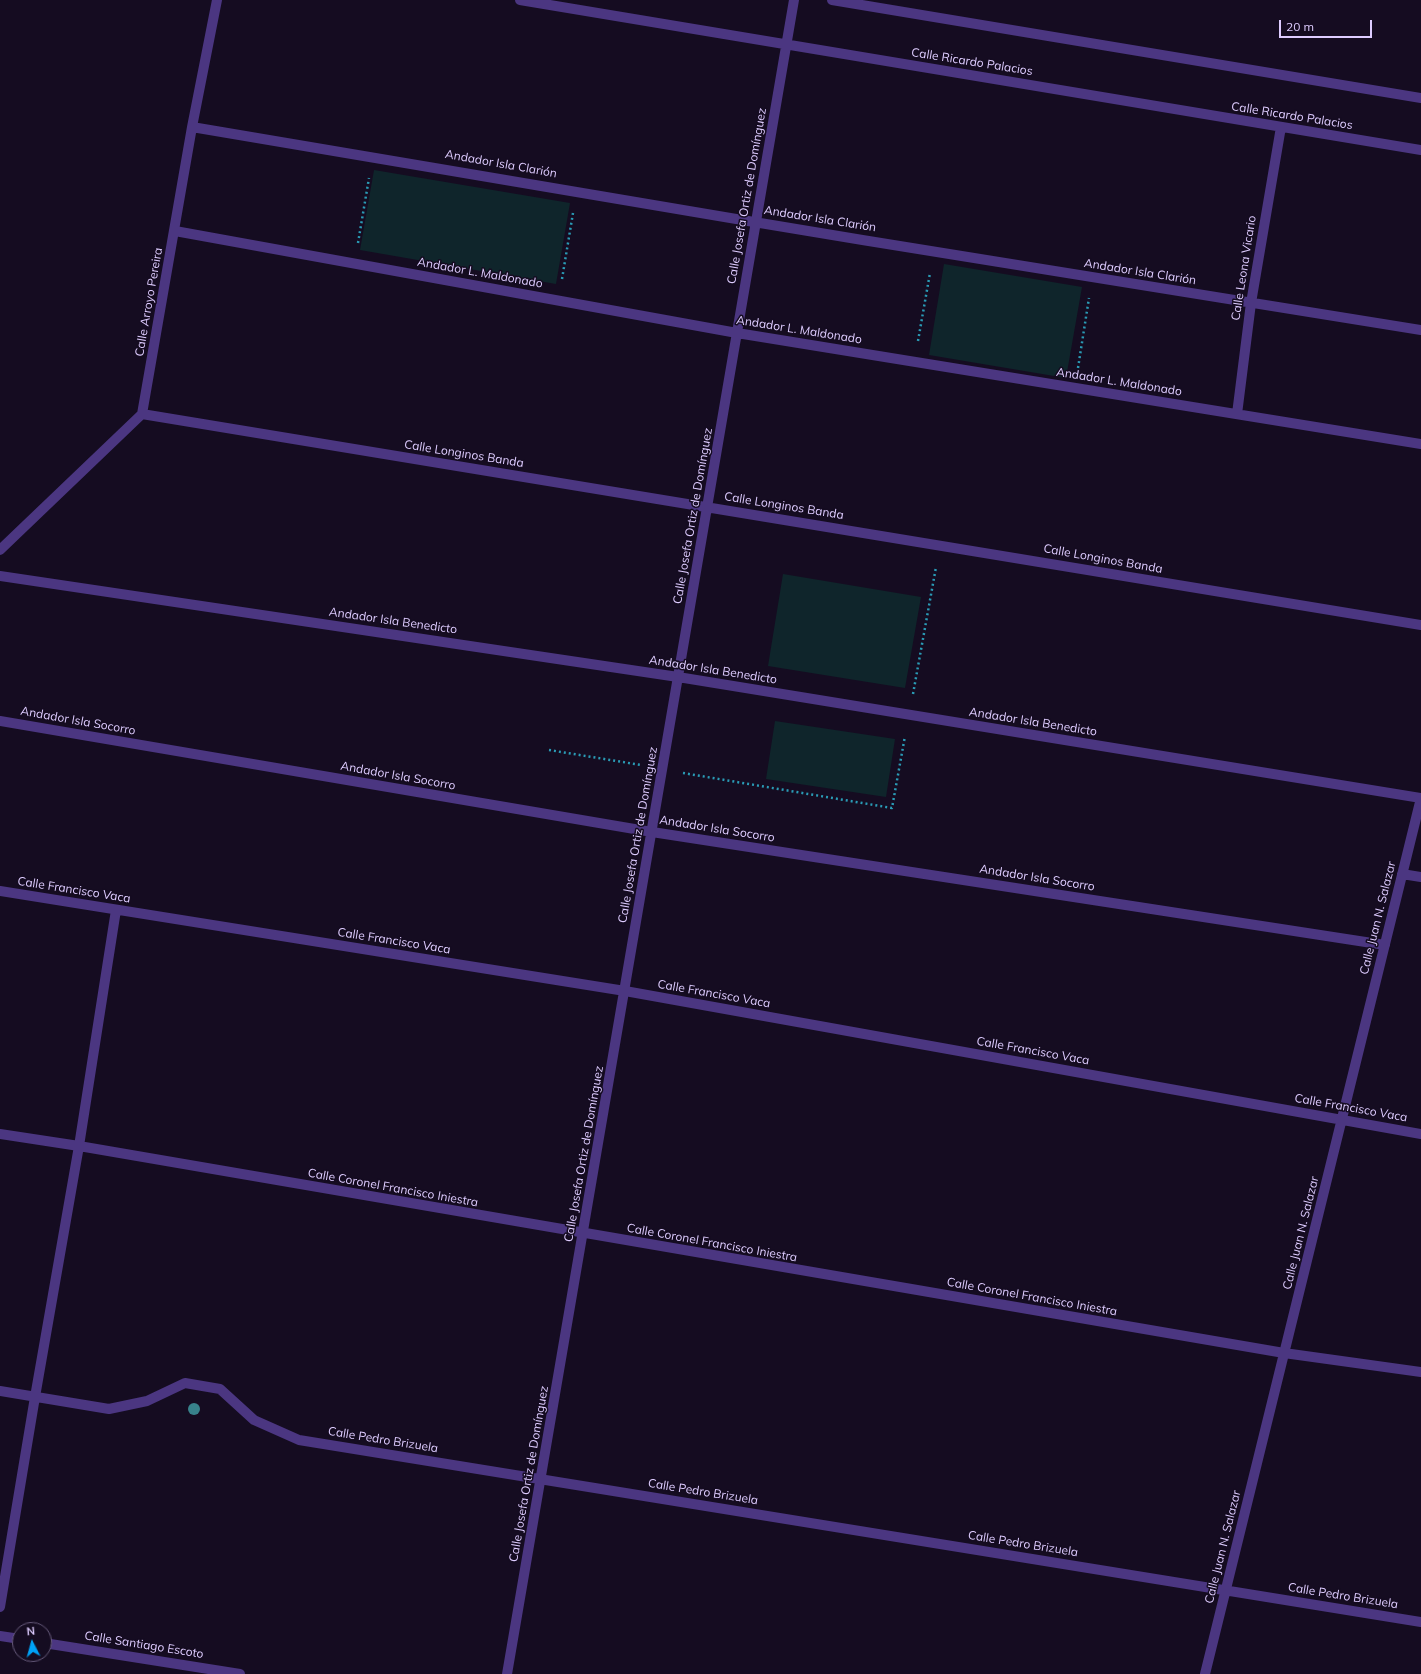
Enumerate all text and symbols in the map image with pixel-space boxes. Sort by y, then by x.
scale bar [1281,12,1374,38]
text: 20 m [1286,19,1314,34]
street label: Calle Ricardo Palacios [910,45,1034,79]
street label: Calle Ricardo Palacios [1230,99,1354,133]
street label: Calle Josefa Ortiz de Domínguez [724,107,770,285]
street label: Andador Isla Clarión [444,147,558,181]
street label: Andador Isla Clarión [763,203,877,235]
street label: Calle Leona Vicario [1229,214,1259,322]
street label: Calle Arroyo Pereira [132,246,166,358]
street label: Andador L. Maldonado [416,255,544,291]
street label: Andador Isla Clarión [1083,256,1197,288]
street label: Andador L. Maldonado [735,313,863,347]
street label: Andador L. Maldonado [1055,365,1183,399]
street label: Calle Josefa Ortiz de Domínguez [670,427,716,605]
street label: Calle Longinos Banda [403,437,525,471]
street label: Calle Longinos Banda [723,489,845,523]
street label: Calle Longinos Banda [1042,541,1164,577]
street label: Andador Isla Benedicto [328,605,458,637]
street label: Andador Isla Benedicto [648,653,778,687]
street label: Andador Isla Socorro [19,704,137,738]
street label: Andador Isla Benedicto [968,705,1098,739]
street label: Calle Josefa Ortiz de Domínguez [615,746,661,924]
street label: Andador Isla Socorro [339,759,457,793]
street label: Andador Isla Socorro [658,813,776,845]
street label: Calle Juan N. Salazar [1357,860,1399,976]
street label: Andador Isla Socorro [978,862,1096,894]
street label: Calle Francisco Vaca [16,874,132,906]
street label: Calle Francisco Vaca [336,925,452,957]
street label: Calle Francisco Vaca [656,977,772,1011]
street label: Calle Francisco Vaca [975,1034,1091,1068]
street label: Calle Josefa Ortiz de Domínguez [561,1065,607,1243]
street label: Calle Francisco Vaca [1293,1091,1409,1125]
street label: Calle Coronel Francisco Iniestra [307,1166,479,1210]
street label: Calle Juan N. Salazar [1280,1175,1322,1291]
street label: Calle Coronel Francisco Iniestra [626,1221,798,1265]
street label: Calle Coronel Francisco Iniestra [946,1275,1118,1319]
street label: Calle Josefa Ortiz de Domínguez [506,1385,552,1563]
street label: Calle Pedro Brizuela [327,1424,439,1456]
street label: Calle Pedro Brizuela [647,1476,759,1508]
street label: Calle Juan N. Salazar [1202,1489,1244,1605]
street label: Calle Pedro Brizuela [967,1528,1079,1560]
street label: Calle Pedro Brizuela [1287,1580,1399,1612]
north arrow [12,1622,52,1662]
text: N [26,1624,36,1638]
street label: Calle Santiago Escoto [83,1628,205,1662]

